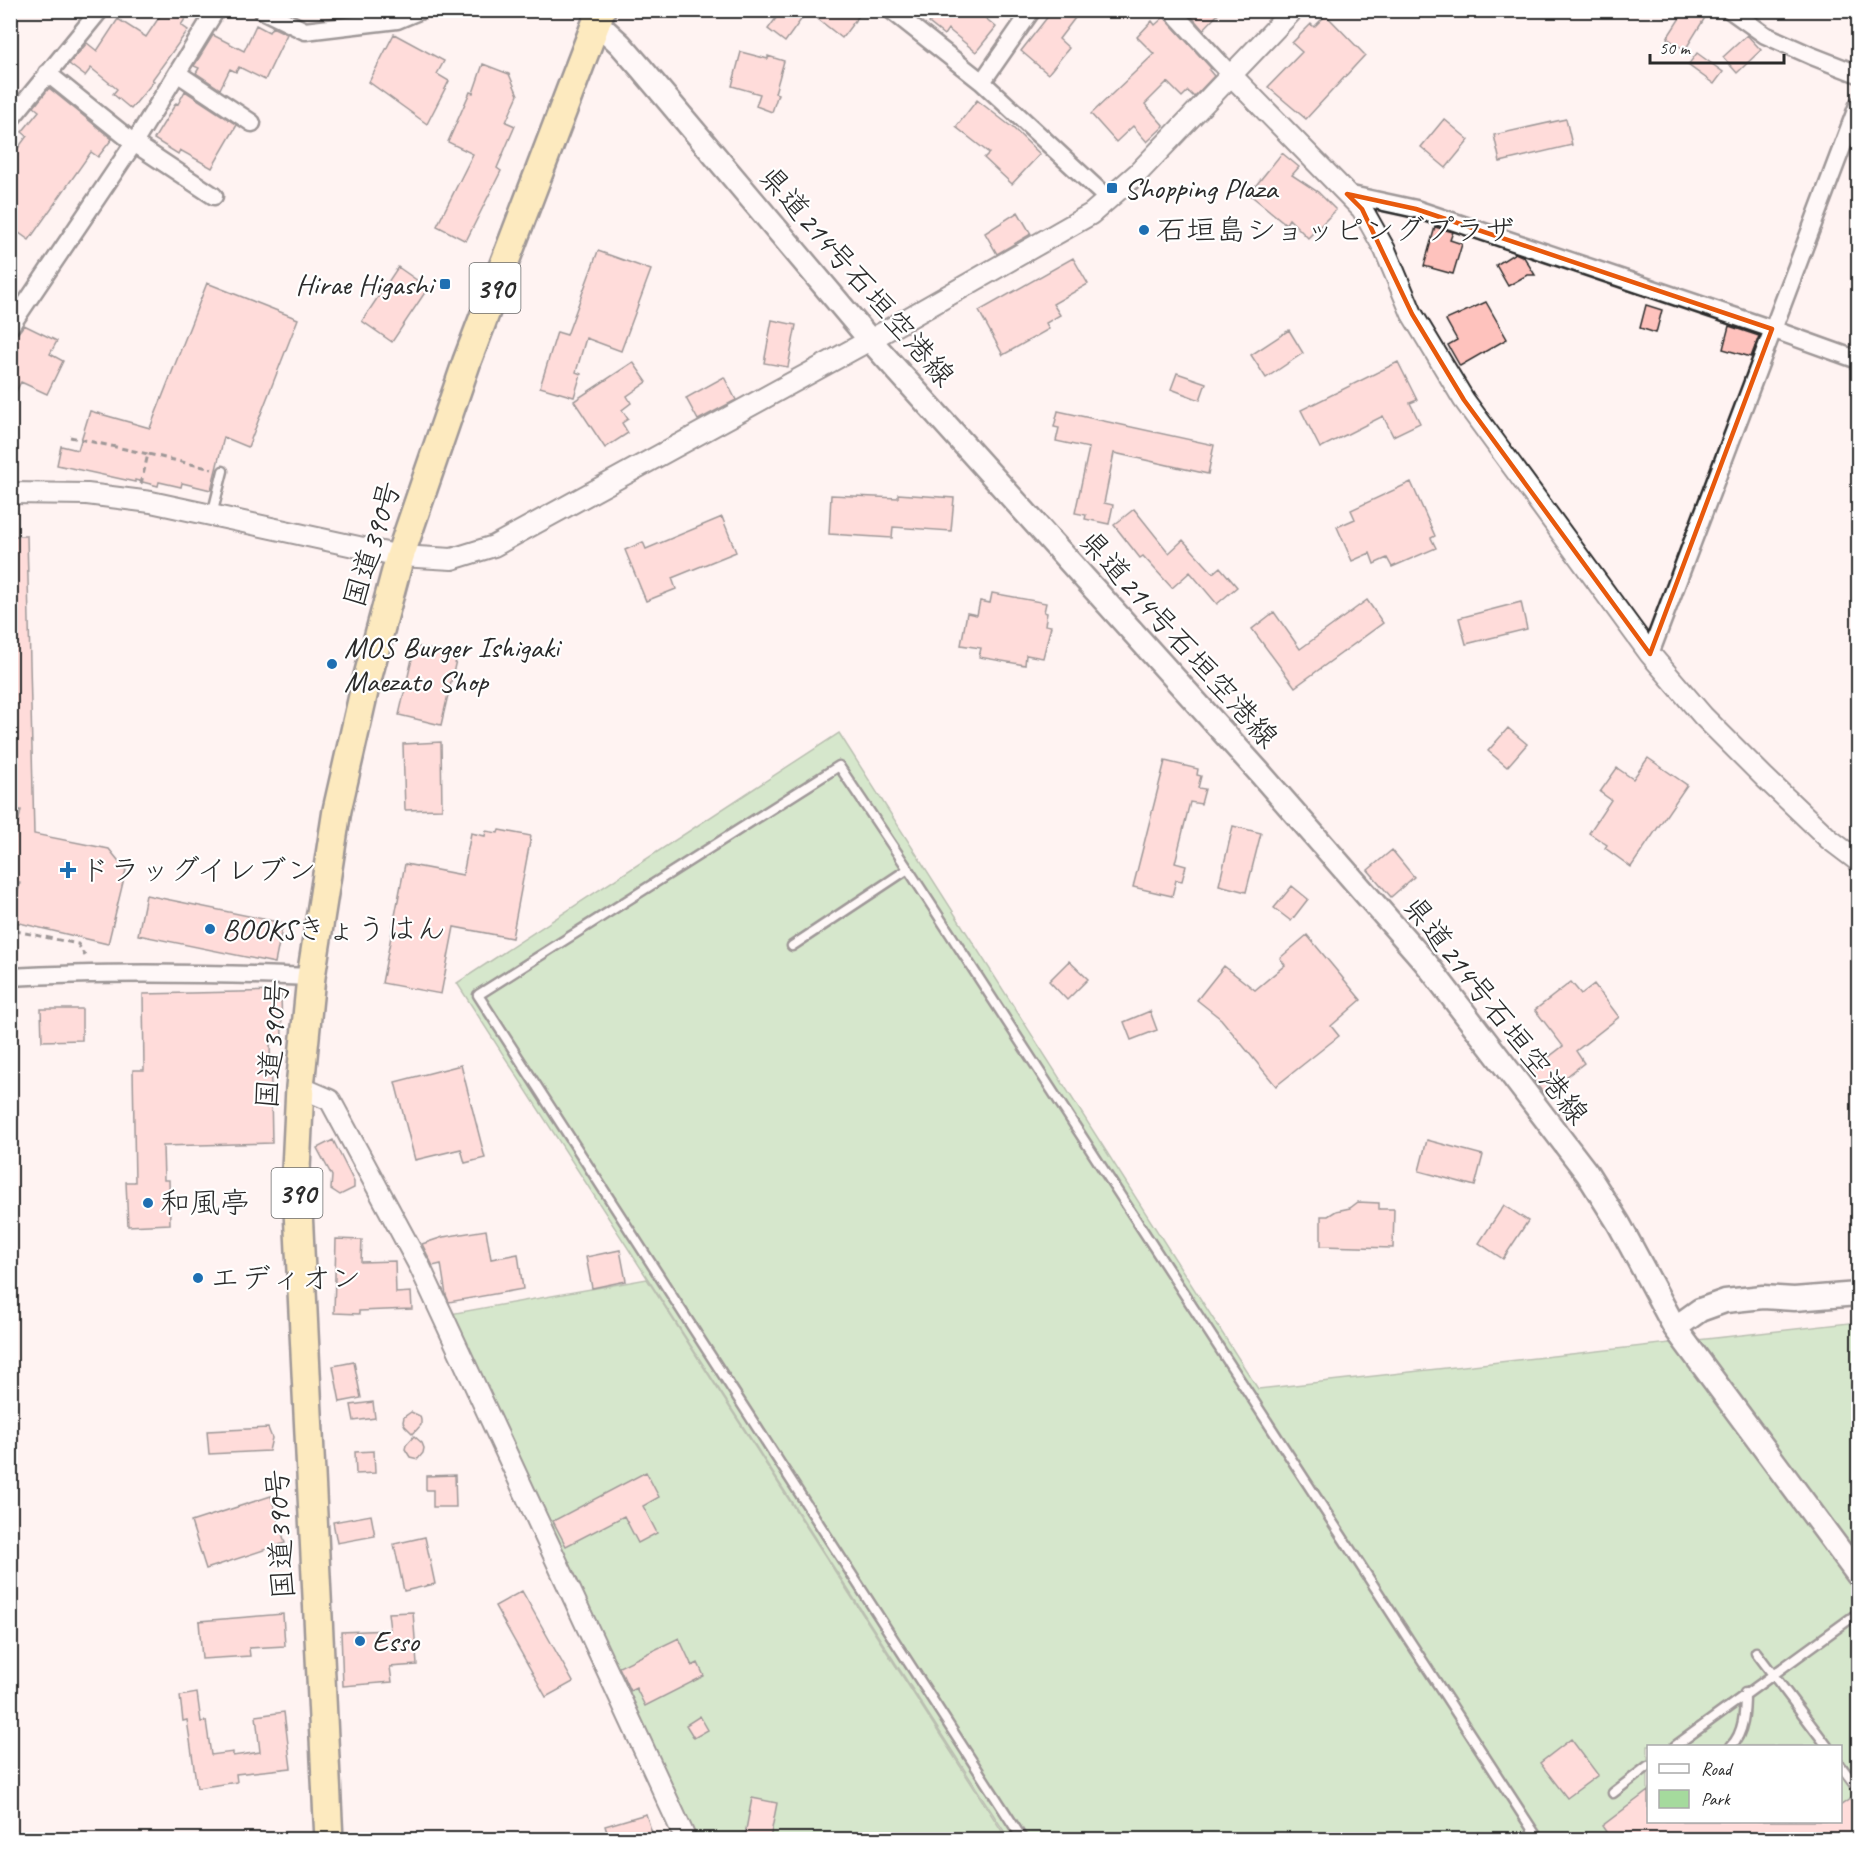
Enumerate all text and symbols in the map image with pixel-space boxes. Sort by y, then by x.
scale bar [1650,27,1784,65]
text: 50 m [1659,37,1692,59]
street label: 県道214号石垣空港線 [751,158,963,394]
place label: Shopping Plaza [1124,169,1279,207]
marker: Shopping Plaza [1105,181,1119,195]
place label: 石垣島ショッピングプラザ [1156,211,1515,249]
marker: 石垣島ショッピングプラザ [1137,223,1151,237]
road number: 390 [470,263,520,313]
place label: Hirae Higashi [295,265,436,303]
marker: Hirae Higashi [438,277,452,291]
street label: 国道390号 [335,476,409,612]
street label: 県道214号石垣空港線 [1071,522,1287,756]
place label: MOS Burger Ishigaki Maezato Shop [344,628,563,700]
marker: MOS Burger Ishigaki Maezato Shop [325,657,339,671]
place label: ドラッグイレブン [80,851,316,889]
marker: ドラッグイレブン [61,863,75,877]
street label: 県道214号石垣空港線 [1395,888,1597,1132]
place label: BOOKSきょうはん [222,910,446,948]
marker: BOOKSきょうはん [203,922,217,936]
street label: 国道390号 [247,977,297,1111]
road number: 390 [272,1168,322,1218]
place label: 和風亭 [160,1184,250,1222]
marker: 和風亭 [141,1196,155,1210]
place label: エディオン [210,1259,361,1297]
marker: エディオン [191,1271,205,1285]
street label: 国道390号 [258,1468,302,1600]
place label: Esso [372,1622,420,1660]
marker: Esso [353,1634,367,1648]
legend [1647,1745,1842,1823]
text: Road [1701,1758,1734,1780]
text: Park [1701,1788,1731,1810]

